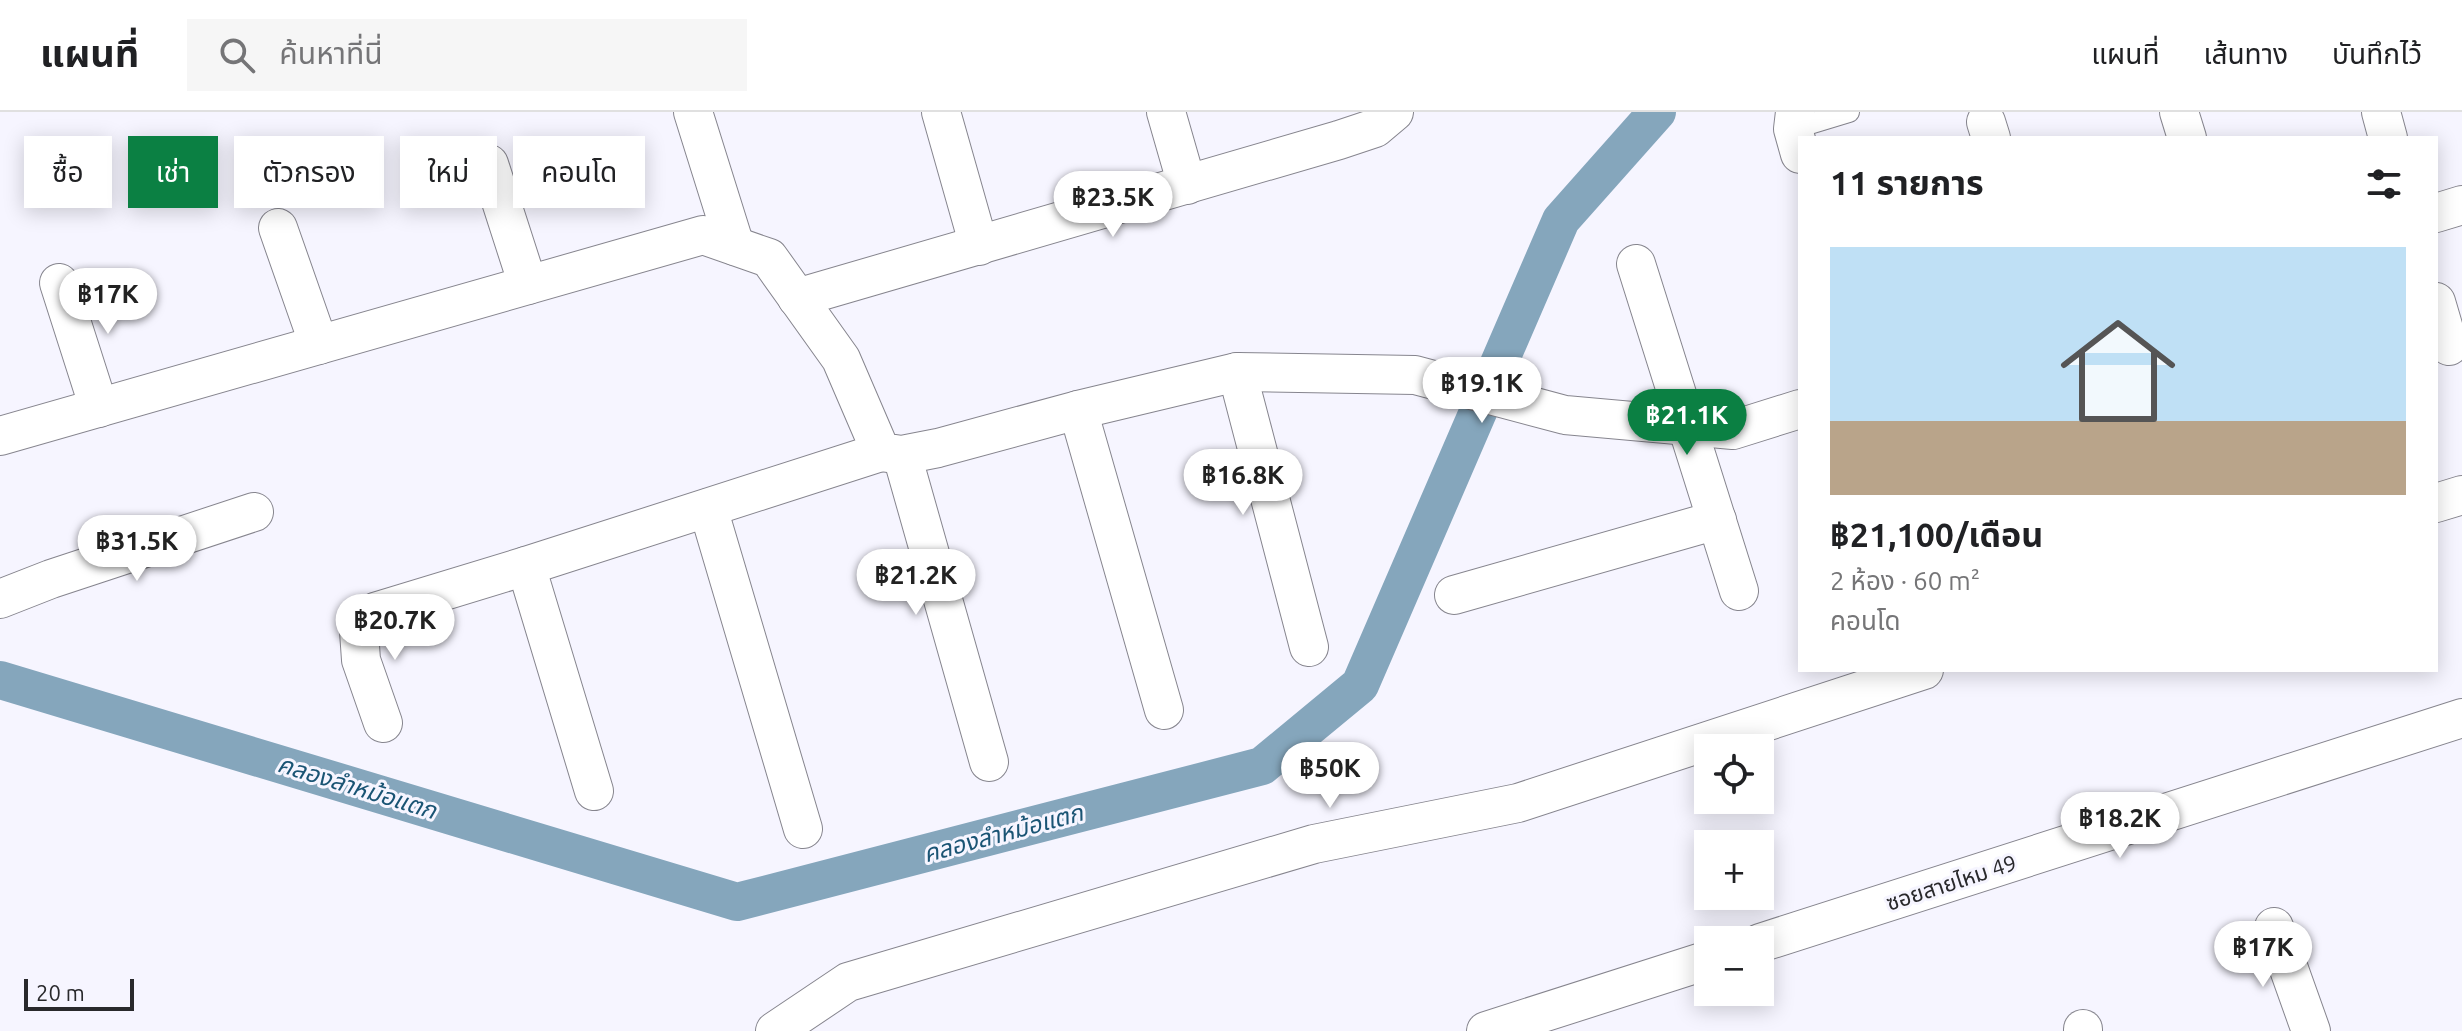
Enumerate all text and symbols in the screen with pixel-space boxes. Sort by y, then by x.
search box [187,19,747,91]
text: แผนที่ [40,32,139,74]
icon: search [215,33,259,77]
text: ค้นหาที่นี่ [279,36,383,70]
text: แผนที่ [2091,38,2159,69]
text: เส้นทาง [2203,38,2288,69]
text: บันทึกไว้ [2332,38,2422,69]
chip: ซื้อ [24,136,112,208]
chip: เช่า [128,136,218,208]
chip: ตัวกรอง [234,136,384,208]
chip: ใหม่ [400,136,497,208]
chip: คอนโด [513,136,645,208]
icon: filters [2362,162,2406,206]
text: 11 รายการ [1830,163,1984,201]
pin: ฿23.5K [1048,171,1178,239]
text: ฿23.5K [1072,182,1154,211]
pin: ฿17K [61,268,155,336]
text: ฿17K [77,279,139,308]
icon: home [2046,299,2190,443]
pin: ฿19.1K [1417,357,1547,425]
text: ฿19.1K [1441,368,1523,397]
pin: ฿21.1K [1622,389,1752,457]
text: ฿21.1K [1646,400,1728,429]
pin: ฿16.8K [1178,449,1308,517]
text: ฿16.8K [1202,460,1284,489]
pin: ฿31.5K [72,515,202,583]
text: ฿21,100/เดือน [1830,515,2043,553]
text: ฿31.5K [96,526,178,555]
pin: ฿21.2K [851,549,981,617]
text: ฿21.2K [875,560,957,589]
text: 2 ห้อง · 60 m² [1830,566,1980,595]
pin: ฿20.7K [330,594,460,662]
text: ฿20.7K [354,605,436,634]
text: คอนโด [1830,606,1901,635]
map controls [1694,734,1774,1006]
button: locate [1694,734,1774,814]
pin: ฿50K [1283,742,1377,810]
water label: คลองลำหม้อแตก [275,750,441,824]
text: ฿50K [1299,753,1361,782]
pin: ฿18.2K [2055,792,2185,860]
water label: คลองลำหม้อแตก [920,798,1087,867]
text: ฿18.2K [2079,803,2161,832]
button: + [1694,830,1774,910]
street label: ซอยสายไหม 49 [1883,849,2019,915]
pin: ฿17K [2216,921,2310,989]
button: − [1694,926,1774,1006]
text: ฿17K [2232,932,2294,961]
scale bar [24,975,134,1011]
text: 20 m [36,980,85,1005]

